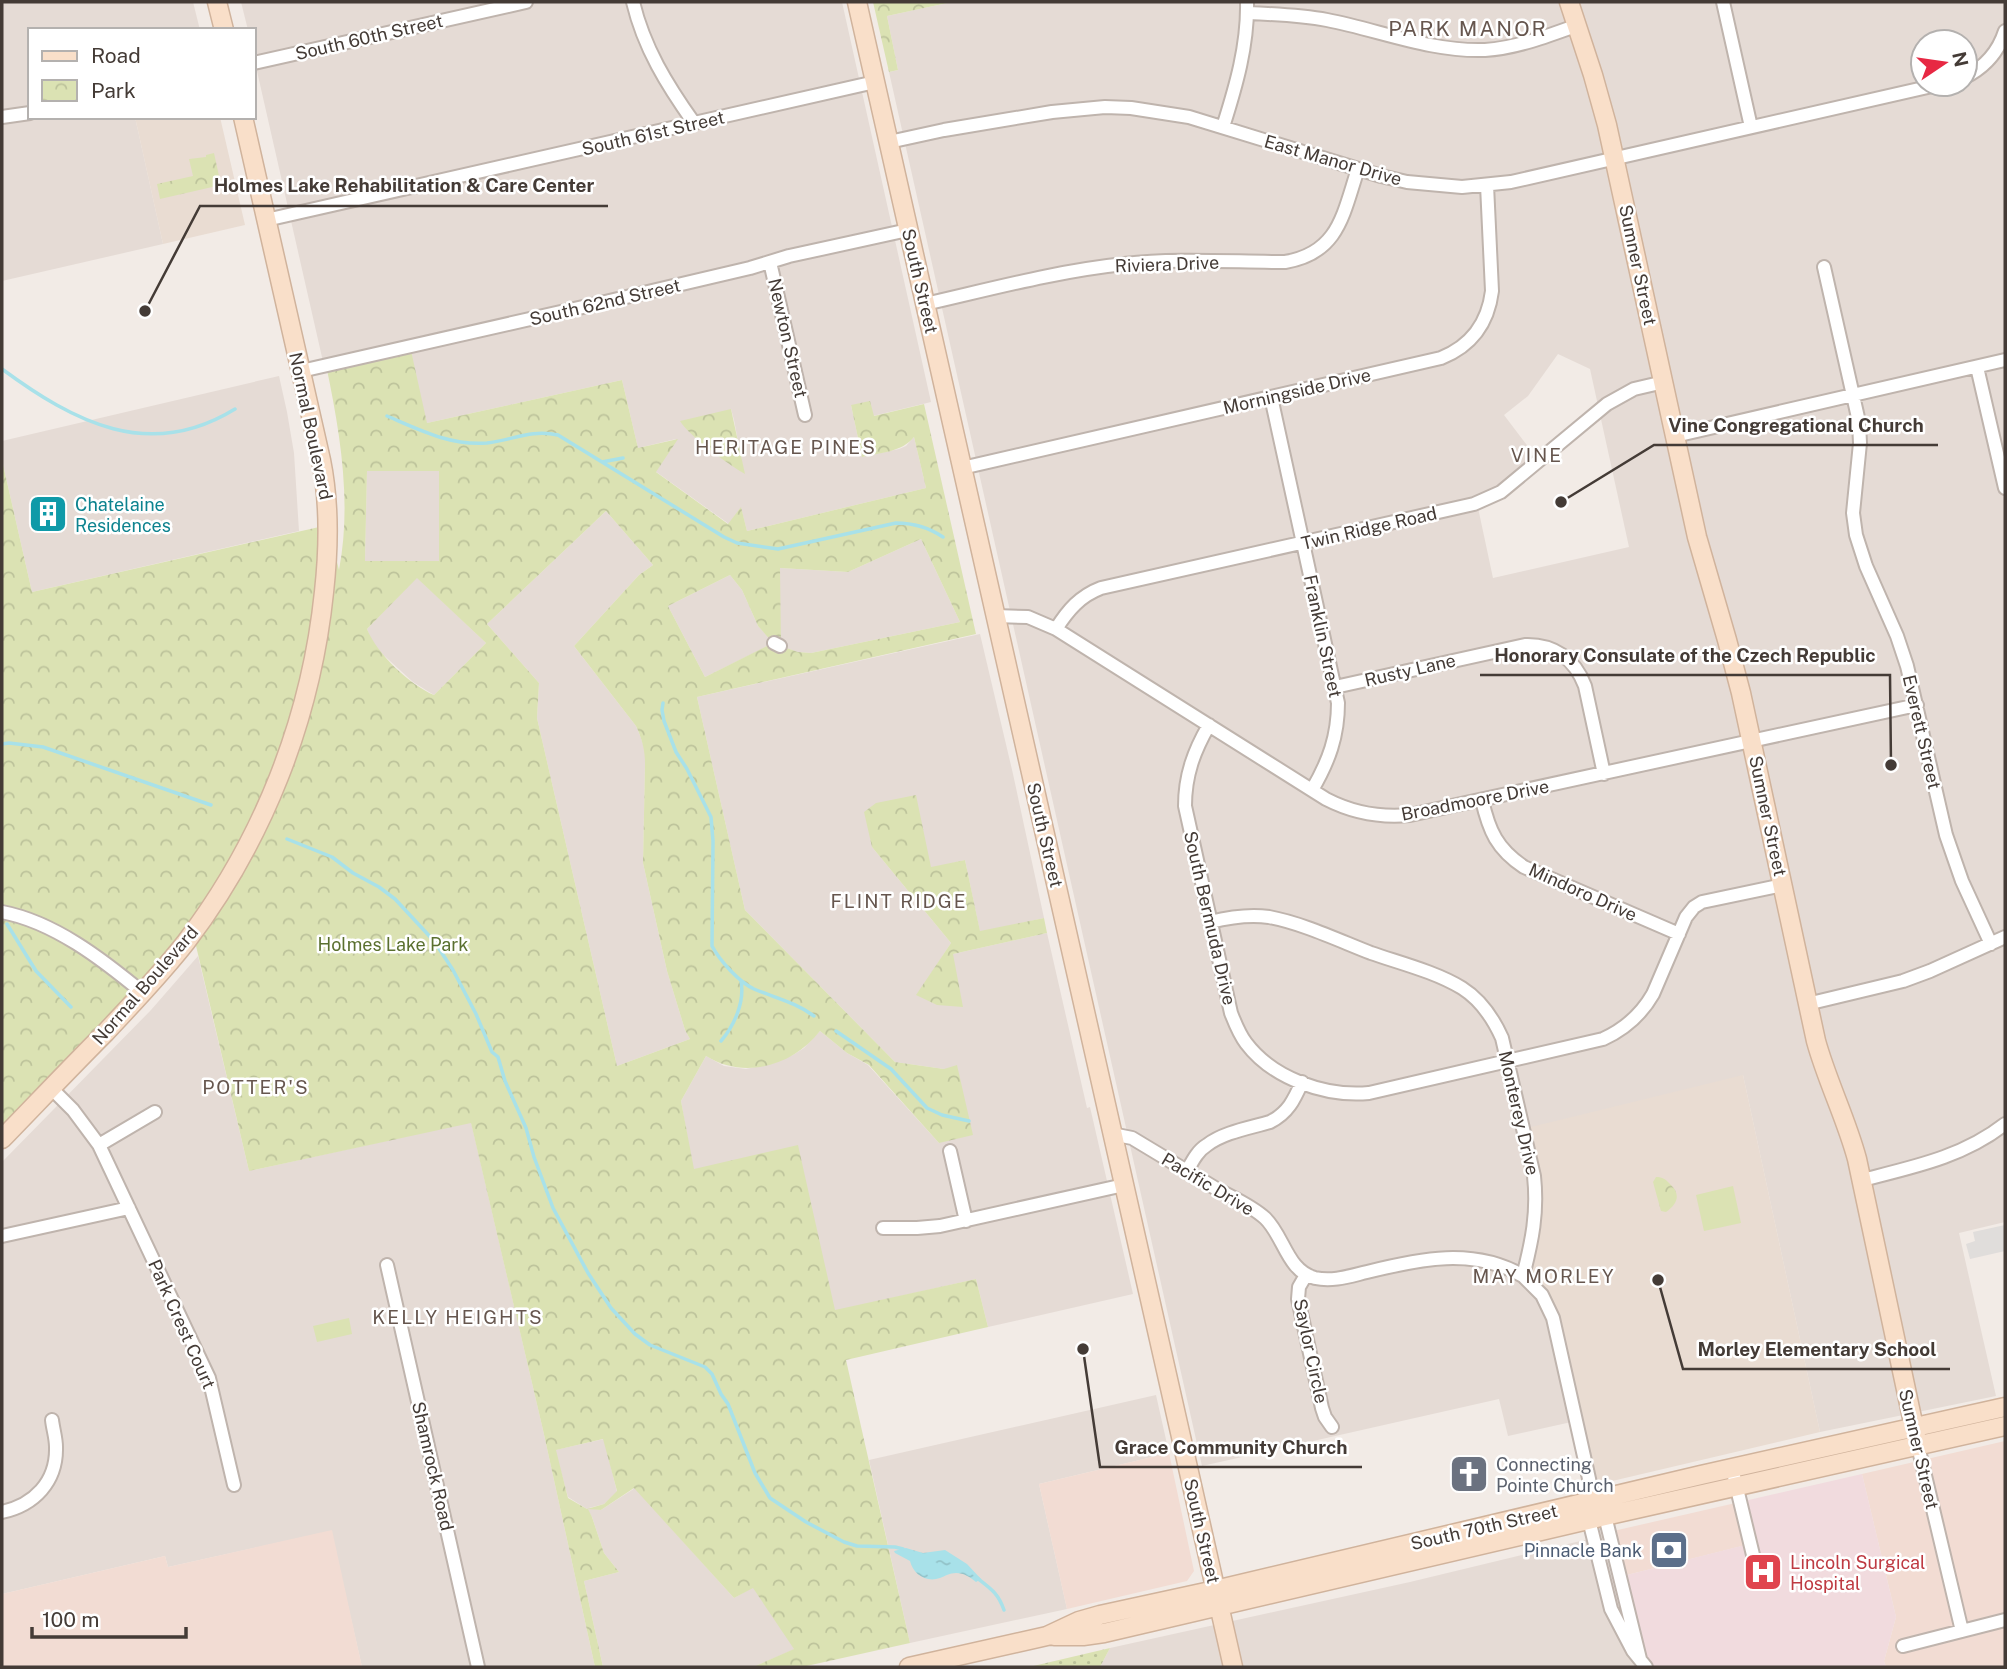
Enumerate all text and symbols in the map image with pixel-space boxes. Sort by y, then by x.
street label: South 60th Street [293,10,445,64]
district label: PARK MANOR [1388,16,1548,41]
legend [28,28,256,119]
north arrow [1909,28,1979,98]
text: Road [91,43,141,68]
text: N [1948,49,1973,69]
text: Park [91,78,136,103]
street label: South 61st Street [580,106,726,160]
street label: East Manor Drive [1262,130,1404,190]
callout: Holmes Lake Rehabilitation & Care Center [200,166,608,206]
text: Holmes Lake Rehabilitation & Care Center [214,174,594,196]
street label: Sumner Street [1615,203,1661,327]
street label: South Street [898,227,942,335]
street label: Riviera Drive [1114,252,1220,276]
street label: South 62nd Street [527,274,683,330]
street label: Newton Street [764,276,812,400]
street label: Normal Boulevard [285,350,337,502]
street label: Morningside Drive [1221,364,1373,418]
callout: Vine Congregational Church [1654,405,1938,445]
text: Vine Congregational Church [1668,414,1924,436]
district label: HERITAGE PINES [695,436,877,458]
district label: VINE [1511,444,1563,466]
building icon: Chatelaine Residences [27,493,69,535]
place label: Chatelaine Residences [75,494,171,536]
street label: Twin Ridge Road [1299,502,1439,554]
street label: Franklin Street [1300,573,1346,699]
callout: Honorary Consulate of the Czech Republic [1480,635,1890,675]
text: Honorary Consulate of the Czech Republic [1494,644,1876,666]
street label: Rusty Lane [1362,649,1458,691]
street label: Everett Street [1899,673,1945,791]
street label: Sumner Street [1745,754,1791,878]
street label: Broadmoore Drive [1399,775,1551,825]
street label: South Street [1023,781,1067,889]
street label: South Bermuda Drive [1180,829,1240,1007]
street label: Mindoro Drive [1526,859,1640,925]
district label: FLINT RIDGE [831,890,967,912]
street label: Normal Boulevard [88,921,202,1049]
park label: Holmes Lake Park [318,934,468,955]
street label: Monterey Drive [1494,1049,1544,1177]
district label: POTTER'S [202,1076,310,1098]
street label: Pacific Drive [1158,1148,1258,1220]
street label: Park Crest Court [144,1256,220,1392]
district label: MAY MORLEY [1472,1265,1616,1287]
street label: Saylor Circle [1290,1297,1332,1405]
district label: KELLY HEIGHTS [372,1306,544,1328]
callout: Morley Elementary School [1683,1329,1950,1369]
text: Morley Elementary School [1698,1338,1936,1360]
street label: Sumner Street [1895,1387,1943,1511]
street label: Shamrock Road [408,1399,458,1533]
callout: Grace Community Church [1100,1427,1362,1467]
text: Grace Community Church [1114,1436,1348,1458]
church icon: Connecting Pointe Church [1448,1453,1490,1495]
place label: Connecting Pointe Church [1496,1454,1614,1496]
street label: South Street [1180,1477,1224,1585]
street label: South 70th Street [1408,1500,1560,1554]
bank icon: Pinnacle Bank [1648,1529,1690,1571]
place label: Pinnacle Bank [1524,1540,1642,1561]
hospital icon: Lincoln Surgical Hospital [1742,1551,1784,1593]
place label: Lincoln Surgical Hospital [1790,1552,1926,1594]
scale bar [32,1596,186,1640]
text: 100 m [42,1607,99,1632]

